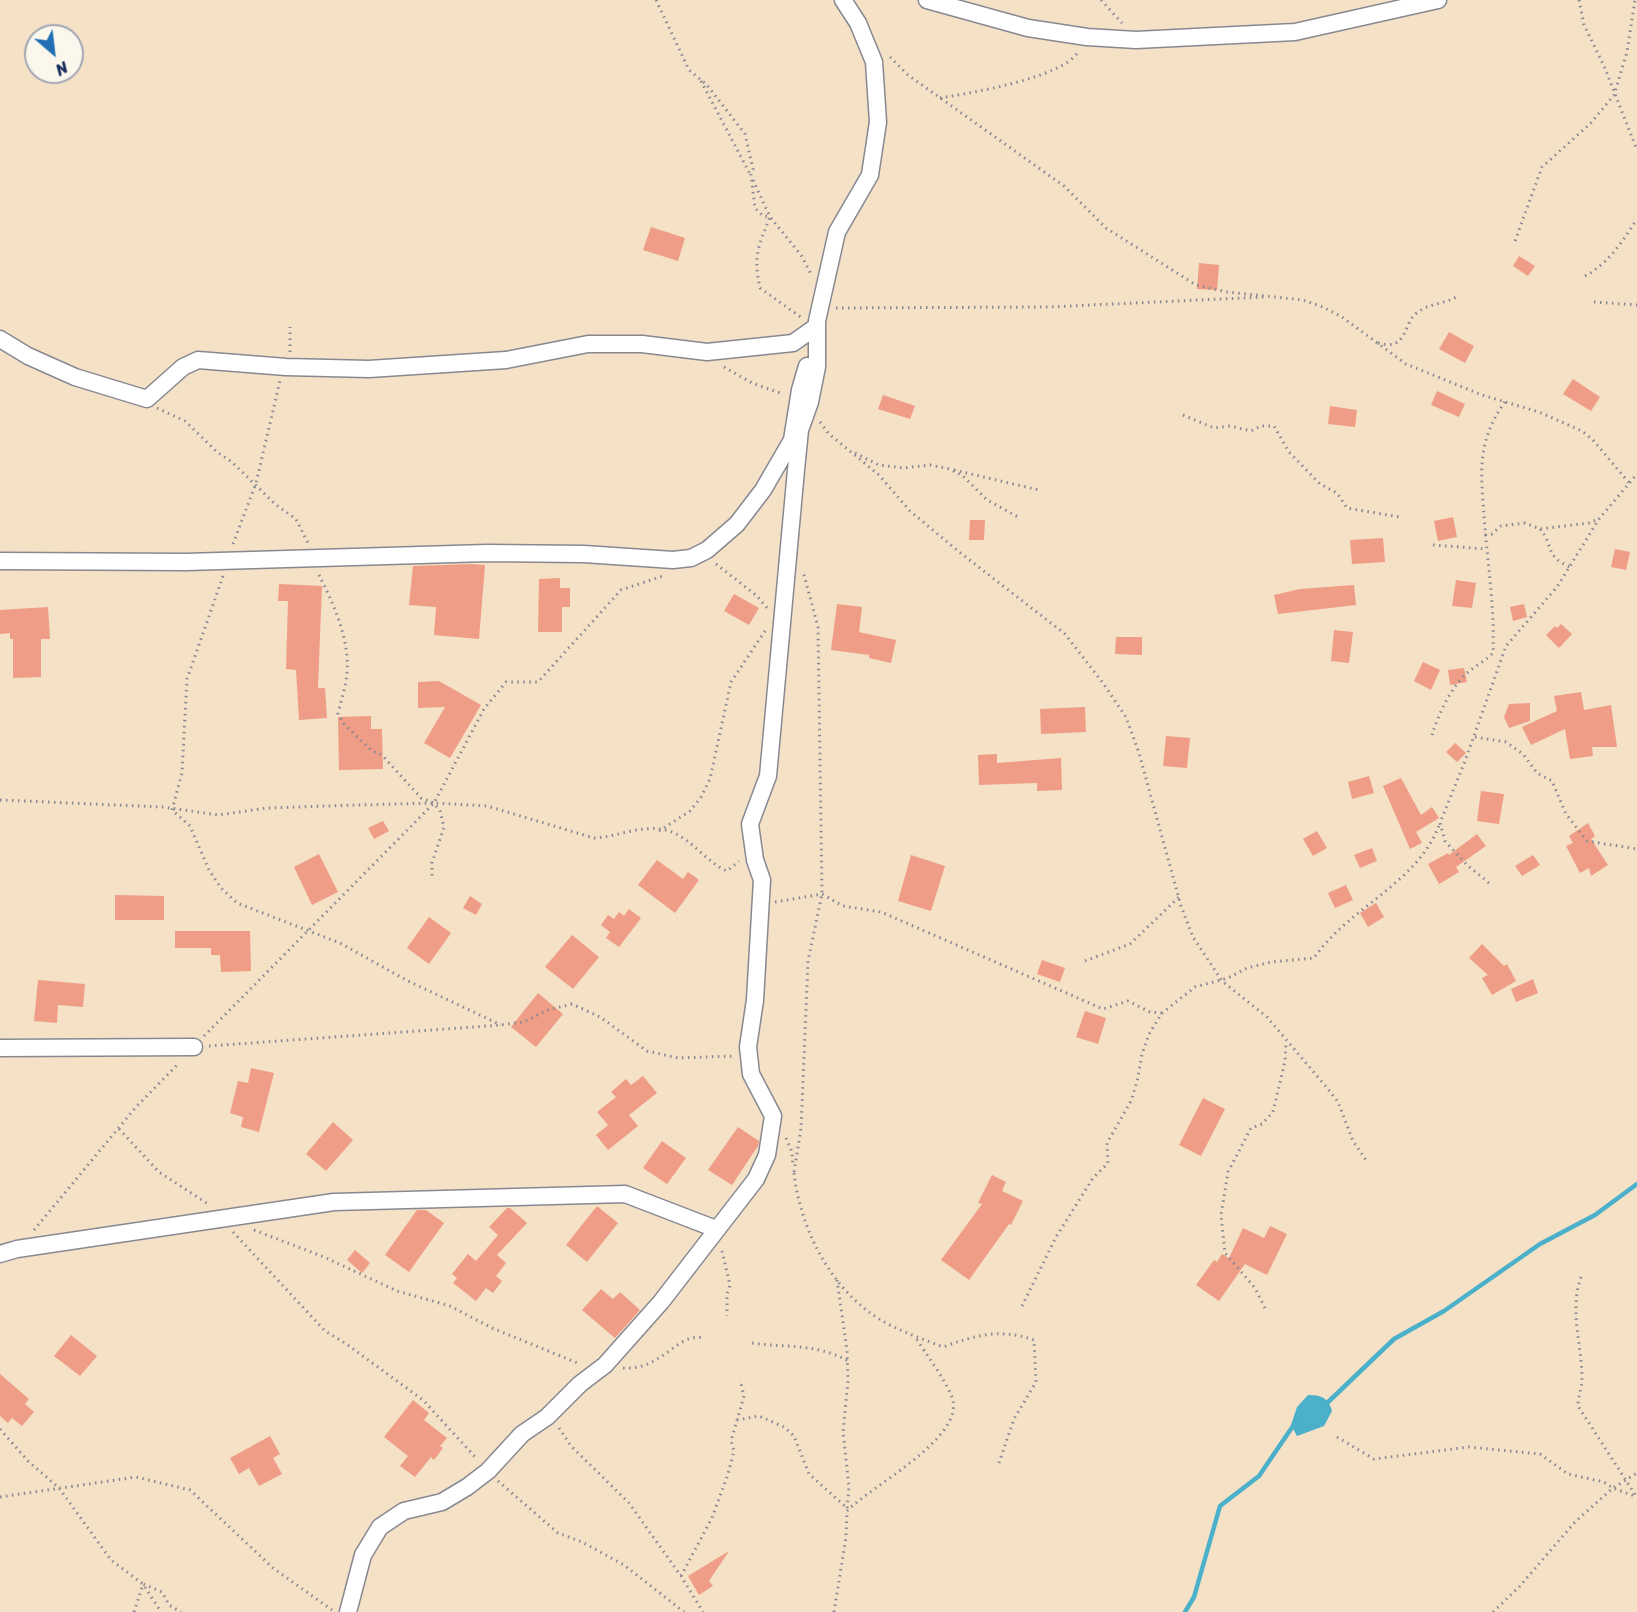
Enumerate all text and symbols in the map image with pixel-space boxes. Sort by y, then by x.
north arrow [24,24,84,84]
text: N [50,53,73,84]

